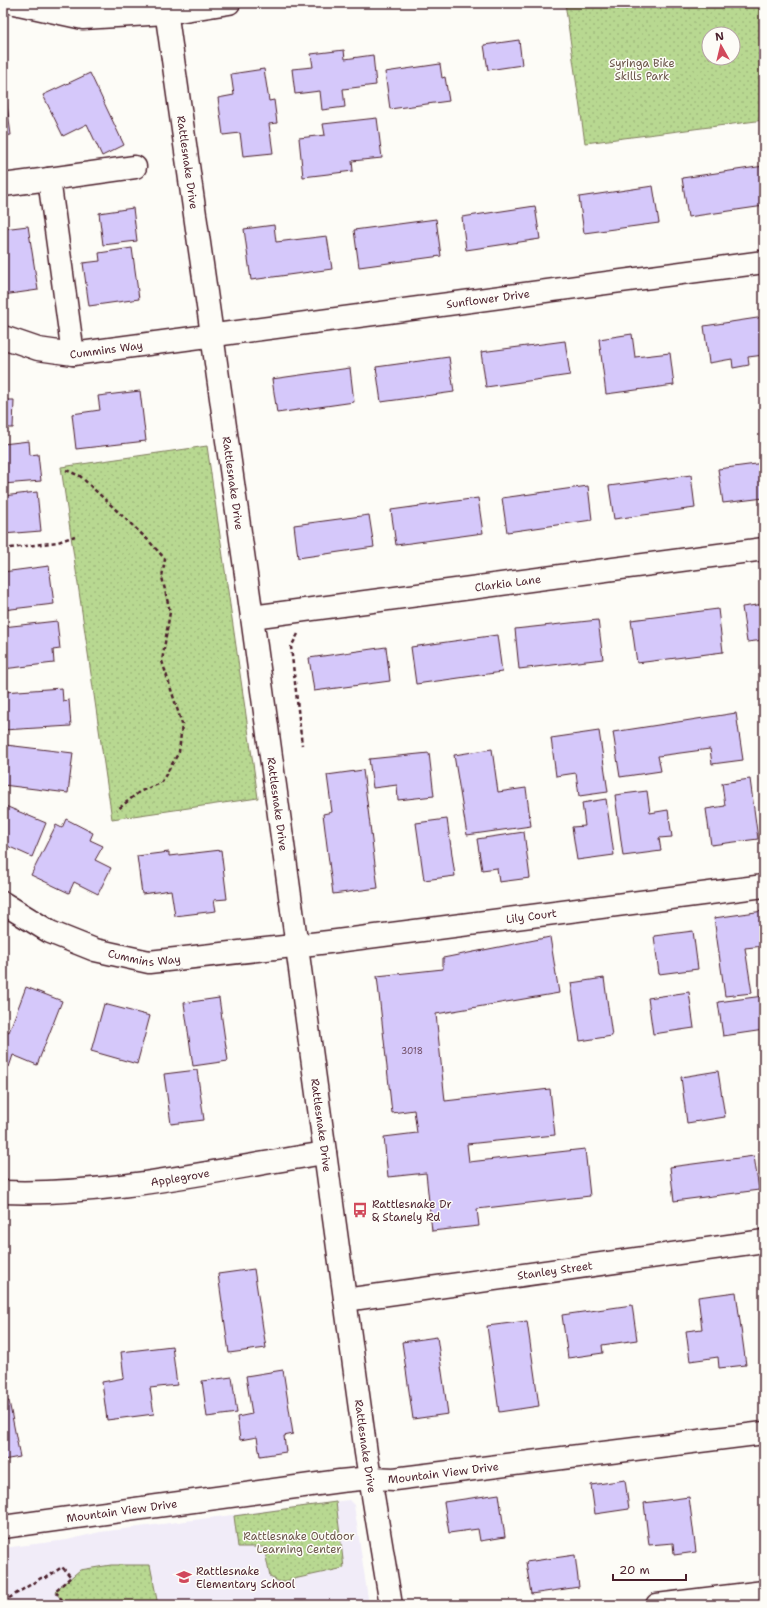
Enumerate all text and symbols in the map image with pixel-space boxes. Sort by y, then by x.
north arrow [701,26,741,66]
text: N [714,29,725,45]
park label: Syringa Bike Skills Park [609,56,675,84]
street label: Rattlesnake Drive [174,115,202,210]
street label: Sunflower Drive [445,286,531,312]
street label: Cummins Way [69,337,144,362]
street label: Rattlesnake Drive [219,435,247,531]
street label: Clarkia Lane [474,571,542,595]
street label: Rattlesnake Drive [264,756,291,852]
street label: Lily Court [505,905,558,927]
street label: Cummins Way [107,946,181,970]
house number: 3018 [401,1045,423,1057]
street label: Rattlesnake Drive [307,1077,335,1173]
street label: Applegrove [150,1165,211,1189]
place label: Rattlesnake Dr & Stanely Rd [372,1197,452,1225]
bus stop icon: Rattlesnake Dr & Stanely Rd [351,1201,369,1219]
street label: Stanley Street [516,1258,594,1283]
street label: Rattlesnake Drive [351,1398,380,1494]
street label: Mountain View Drive [388,1459,500,1487]
street label: Mountain View Drive [66,1496,178,1526]
park label: Rattlesnake Outdoor Learning Center [243,1529,355,1557]
scale bar [613,1556,686,1582]
text: 20 m [619,1562,650,1578]
place label: Rattlesnake Elementary School [196,1564,296,1592]
school or university icon: Rattlesnake Elementary School [175,1568,193,1586]

